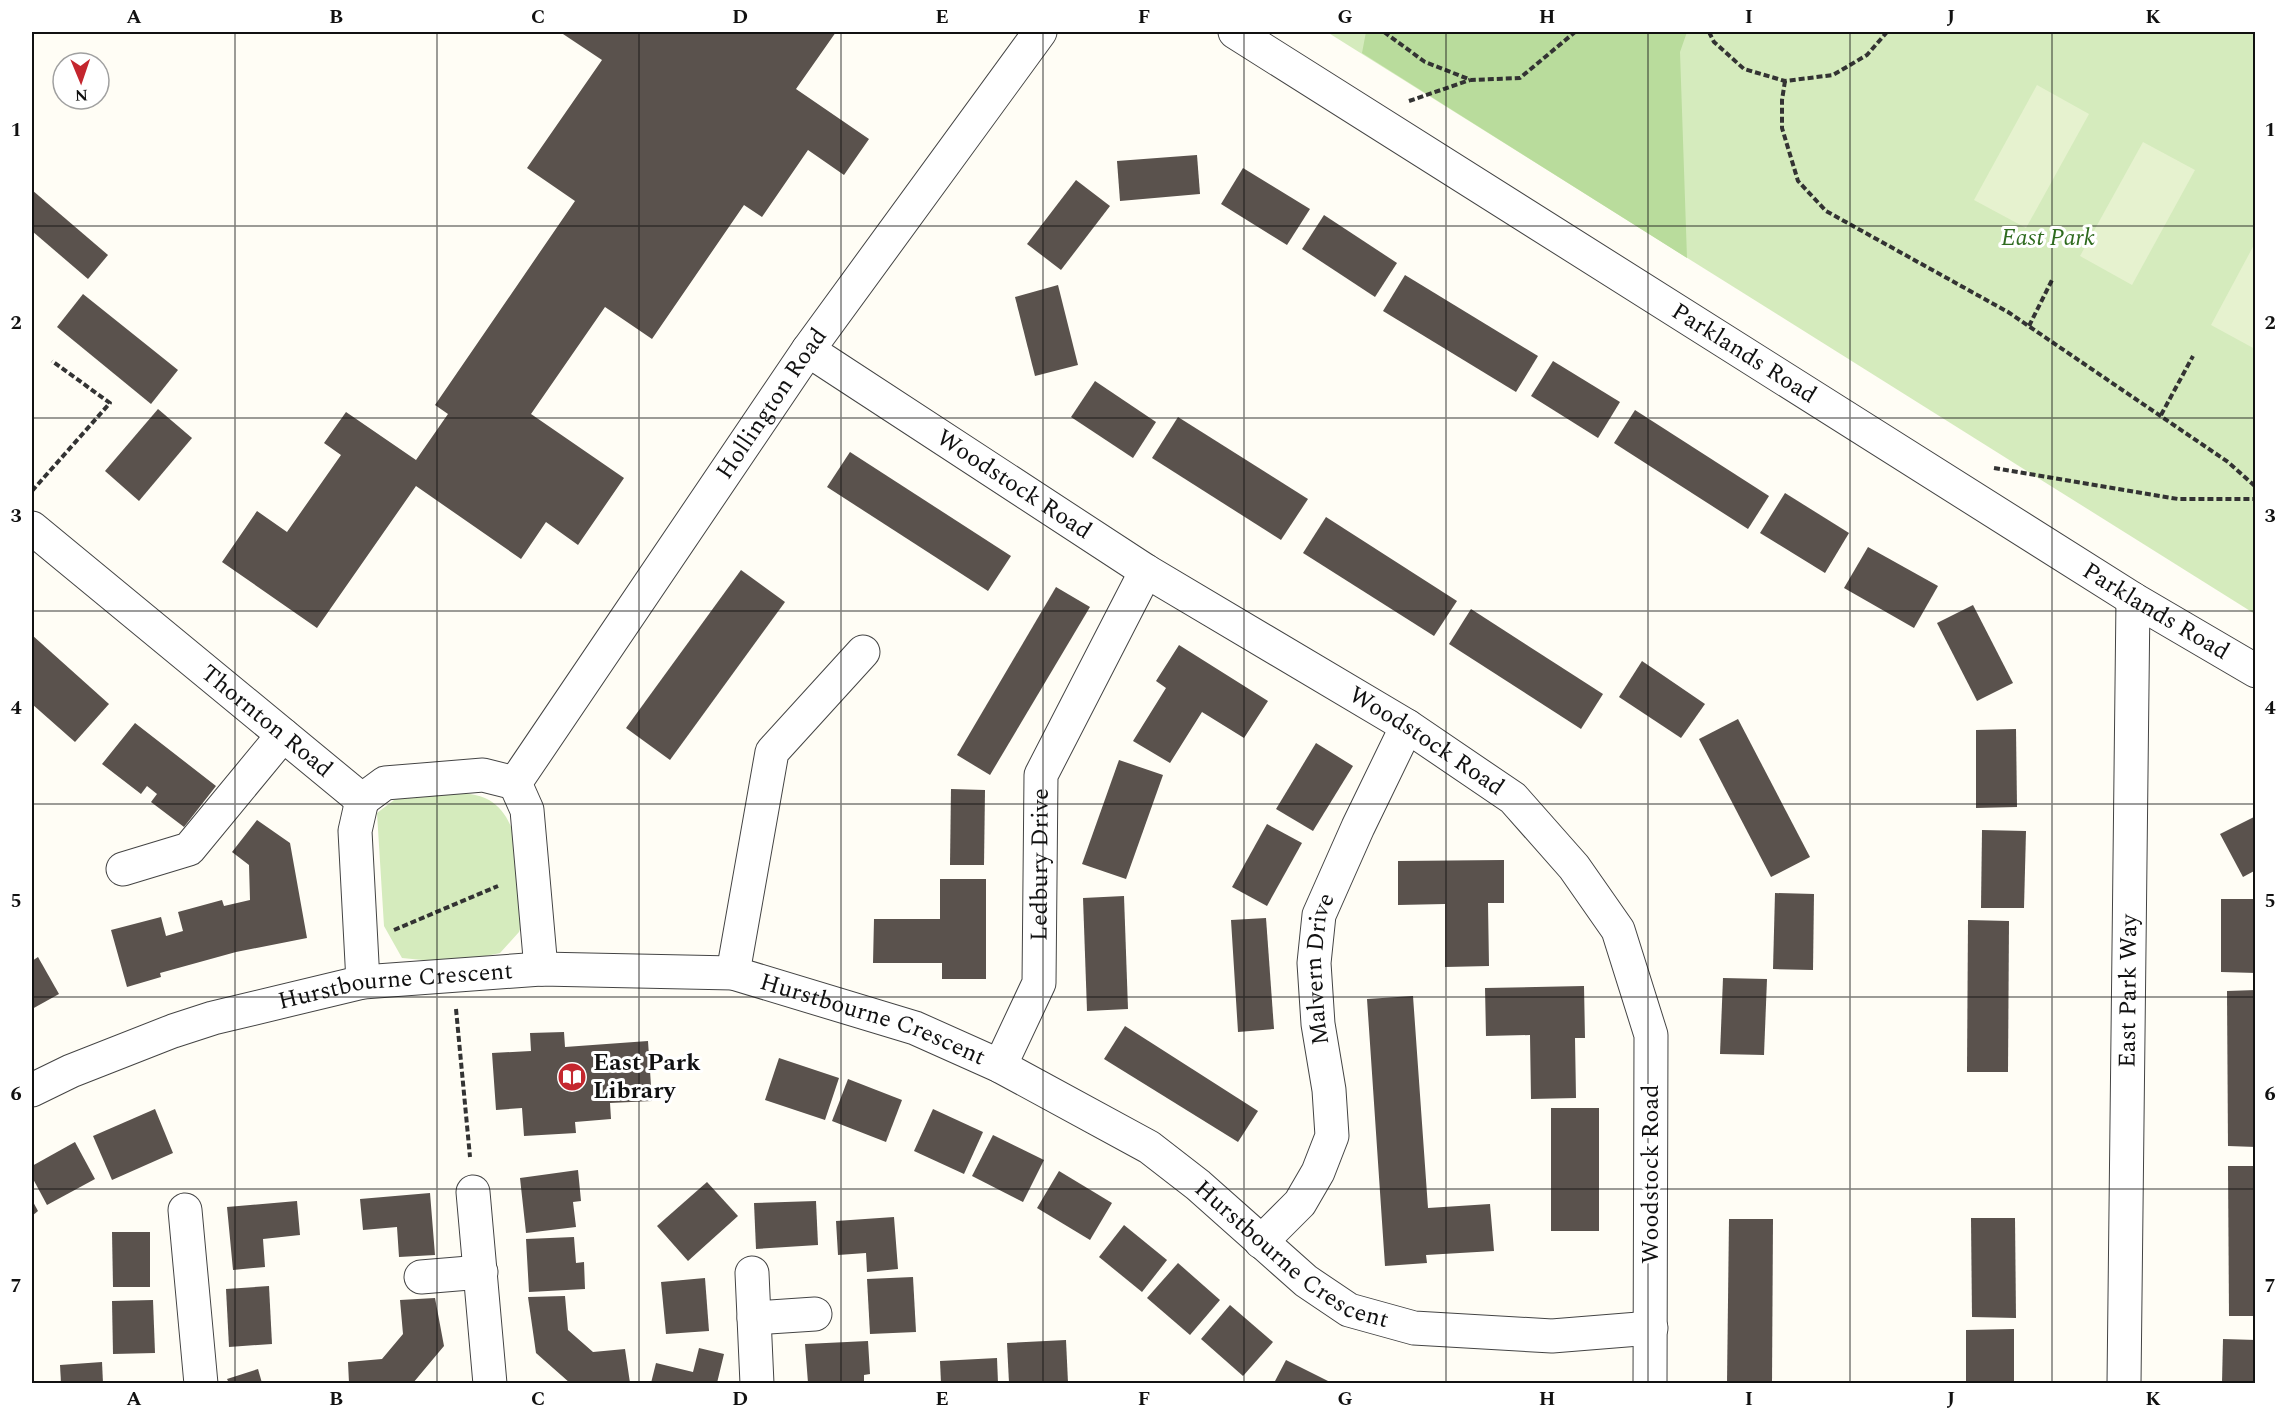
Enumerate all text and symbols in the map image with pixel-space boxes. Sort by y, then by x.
text: A [126,2,142,32]
text: B [329,2,343,32]
text: C [531,2,545,32]
text: D [732,2,748,32]
text: E [935,2,949,32]
text: F [1138,2,1150,32]
text: G [1337,2,1353,32]
text: H [1539,2,1555,32]
text: I [1745,2,1753,32]
text: J [1947,2,1955,32]
text: K [2145,2,2161,32]
north arrow [51,51,111,111]
text: N [75,83,88,107]
text: 1 [10,115,22,145]
text: 1 [2264,115,2276,145]
park label: East Park [2001,220,2095,256]
street label: Parklands Road [1664,294,1824,413]
text: 2 [10,308,22,338]
text: 2 [2264,308,2276,338]
street label: Hollington Road [707,320,836,487]
street label: Woodstock Road [929,420,1099,549]
text: 3 [10,501,22,531]
text: 3 [2264,501,2276,531]
street label: Parklands Road [2075,553,2236,670]
street label: Thornton Road [193,656,341,787]
street label: Woodstock Road [1342,677,1512,805]
text: 4 [10,693,22,723]
text: 4 [2264,693,2276,723]
street label: Ledbury Drive [1021,788,1059,941]
text: 5 [10,886,22,916]
text: 5 [2264,886,2276,916]
street label: Malvern Drive [1296,887,1345,1048]
street label: East Park Way [2110,912,2147,1068]
street label: Hurstbourne Crescent [275,953,514,1020]
street label: Hurstbourne Crescent [755,964,991,1075]
place label: East Park Library [593,1045,701,1109]
library icon: East Park Library [556,1061,588,1093]
text: 6 [10,1079,22,1109]
text: 6 [2264,1079,2276,1109]
street label: Woodstock Road [1633,1084,1669,1264]
street label: Hurstbourne Crescent [1186,1172,1393,1338]
text: 7 [10,1271,22,1301]
text: 7 [2264,1271,2276,1301]
text: A [126,1384,142,1414]
text: B [329,1384,343,1414]
text: C [531,1384,545,1414]
text: D [732,1384,748,1414]
text: E [935,1384,949,1414]
text: F [1138,1384,1150,1414]
text: G [1337,1384,1353,1414]
text: H [1539,1384,1555,1414]
text: I [1745,1384,1753,1414]
text: J [1947,1384,1955,1414]
text: K [2145,1384,2161,1414]

